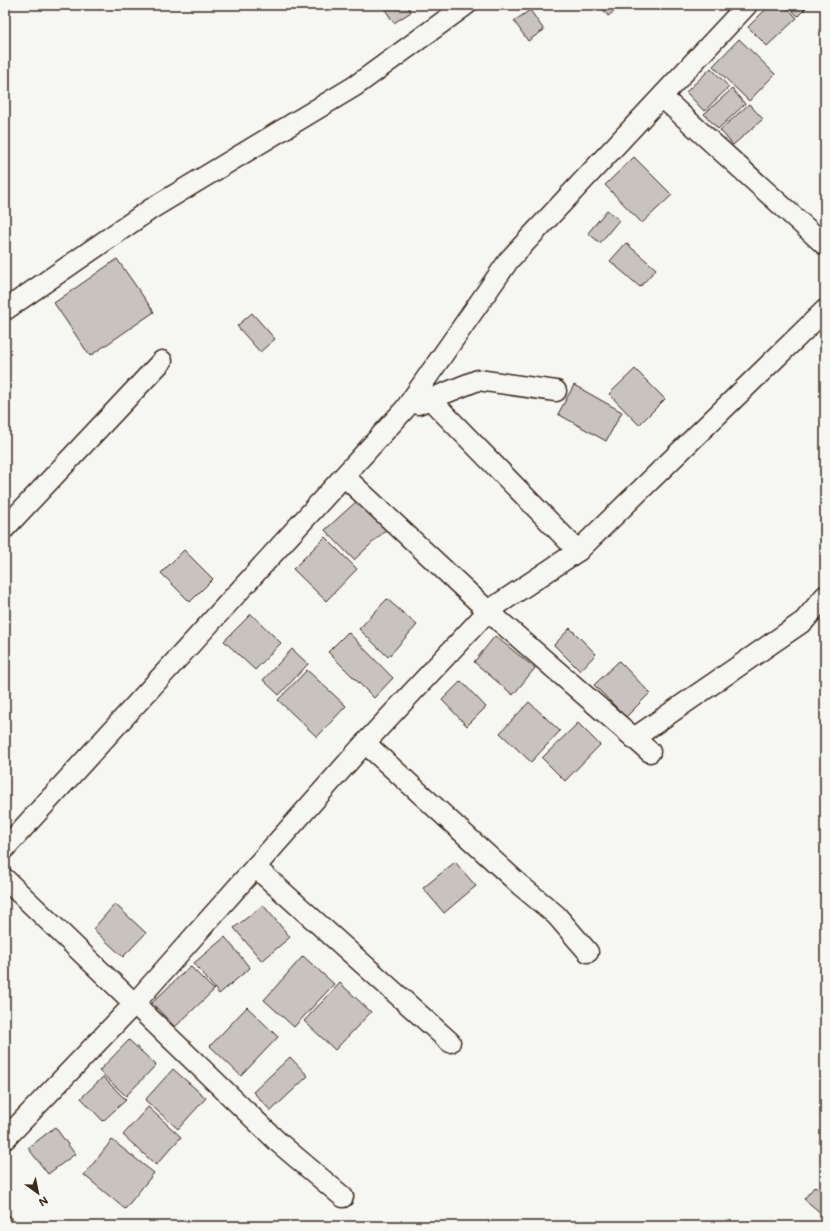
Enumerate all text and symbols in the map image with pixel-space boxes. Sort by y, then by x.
north arrow [18,1173,58,1213]
text: N [36,1193,51,1210]

